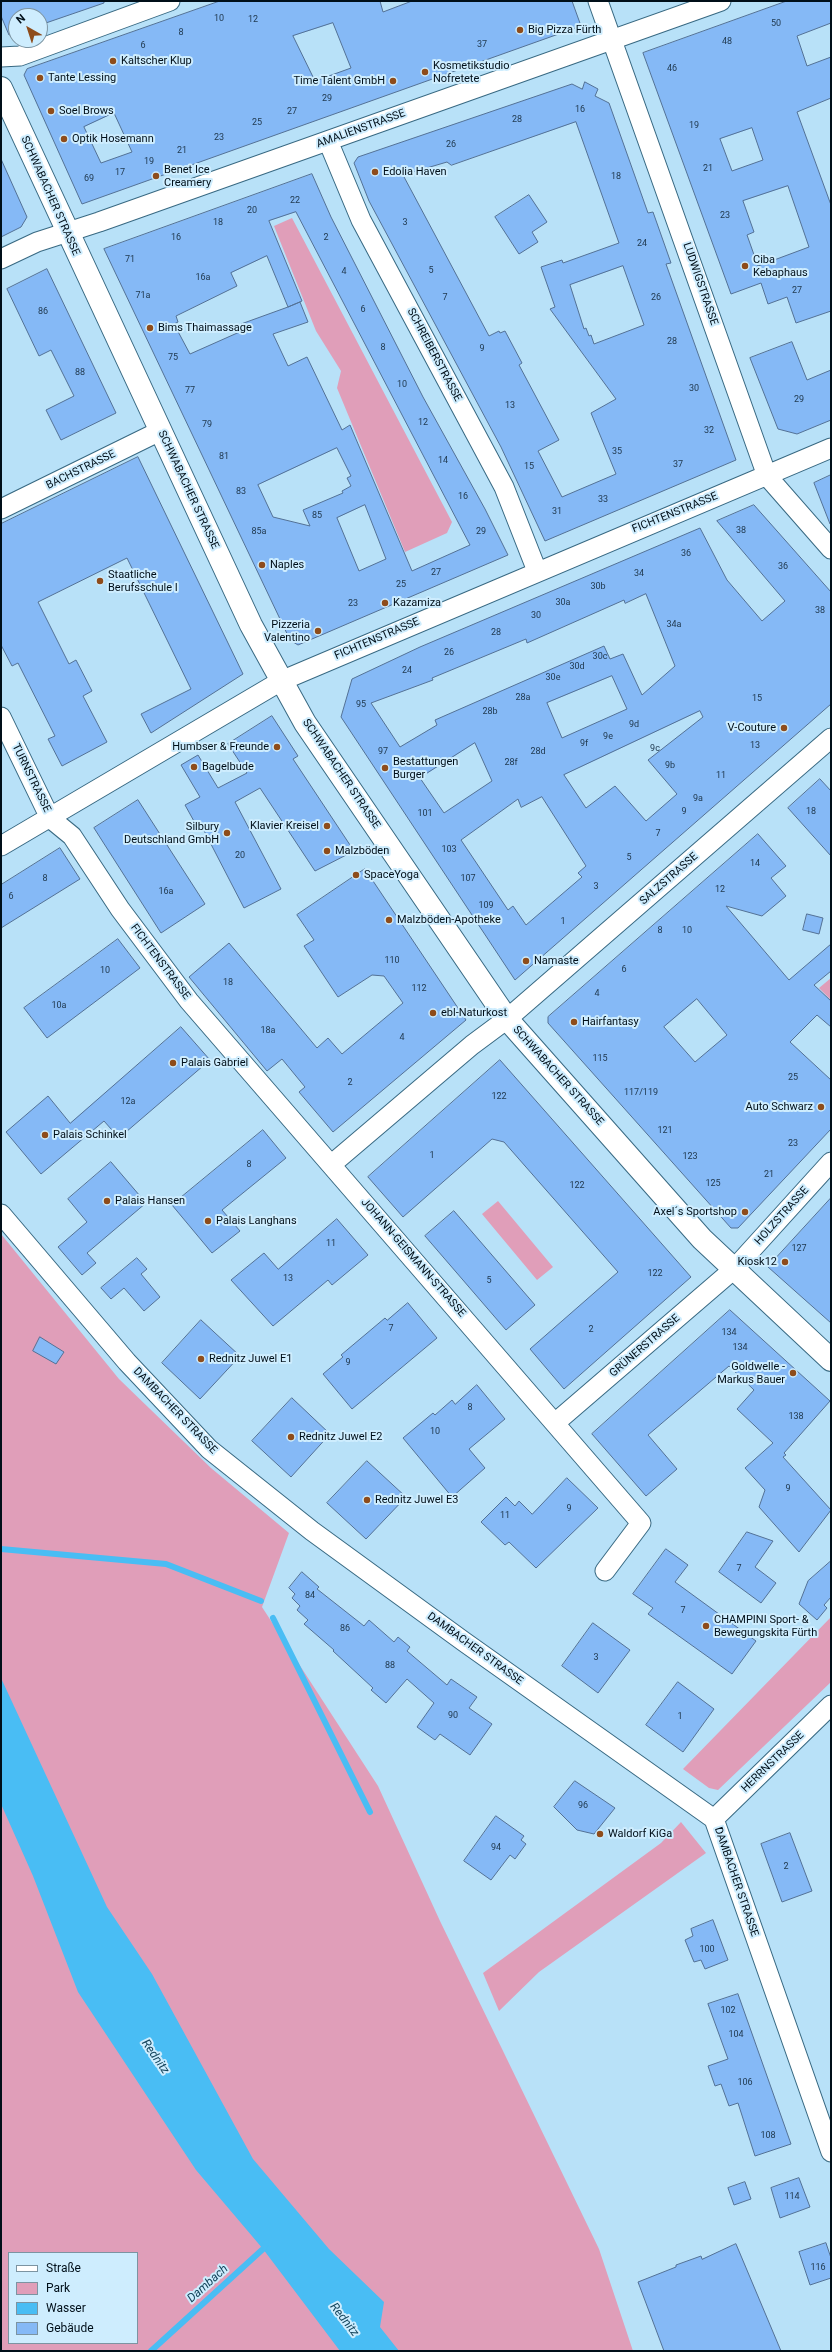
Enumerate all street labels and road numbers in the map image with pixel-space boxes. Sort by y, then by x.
street label: AMALIENSTRASSE [315,107,407,151]
street label: SCHWABACHER STRASSE [18,134,82,258]
street label: LUDWIGSTRASSE [680,241,720,327]
street label: SCHREIBERSTRASSE [404,306,464,404]
street label: SCHWABACHER STRASSE [155,429,221,551]
street label: BACHSTRASSE [44,448,118,492]
street label: FICHTENSTRASSE [630,490,720,536]
street label: FICHTENSTRASSE [333,615,421,663]
street label: SCHWABACHER STRASSE [299,717,383,831]
street label: TURNSTRASSE [9,742,53,814]
street label: SALZSTRASSE [637,850,701,908]
street label: FICHTENSTRASSE [127,922,193,1002]
street label: SCHWABACHER STRASSE [510,1024,606,1128]
street label: HOLZSTRASSE [752,1184,812,1248]
street label: JOHANN-GEISMANN-STRASSE [358,1196,468,1320]
street label: GRÜNERSTRASSE [607,1312,683,1380]
street label: DAMBACHER STRASSE [130,1365,220,1457]
street label: DAMBACHER STRASSE [425,1610,525,1688]
street label: HERRNSTRASSE [739,1729,807,1795]
street label: DAMBACHER STRASSE [711,1825,761,1939]

